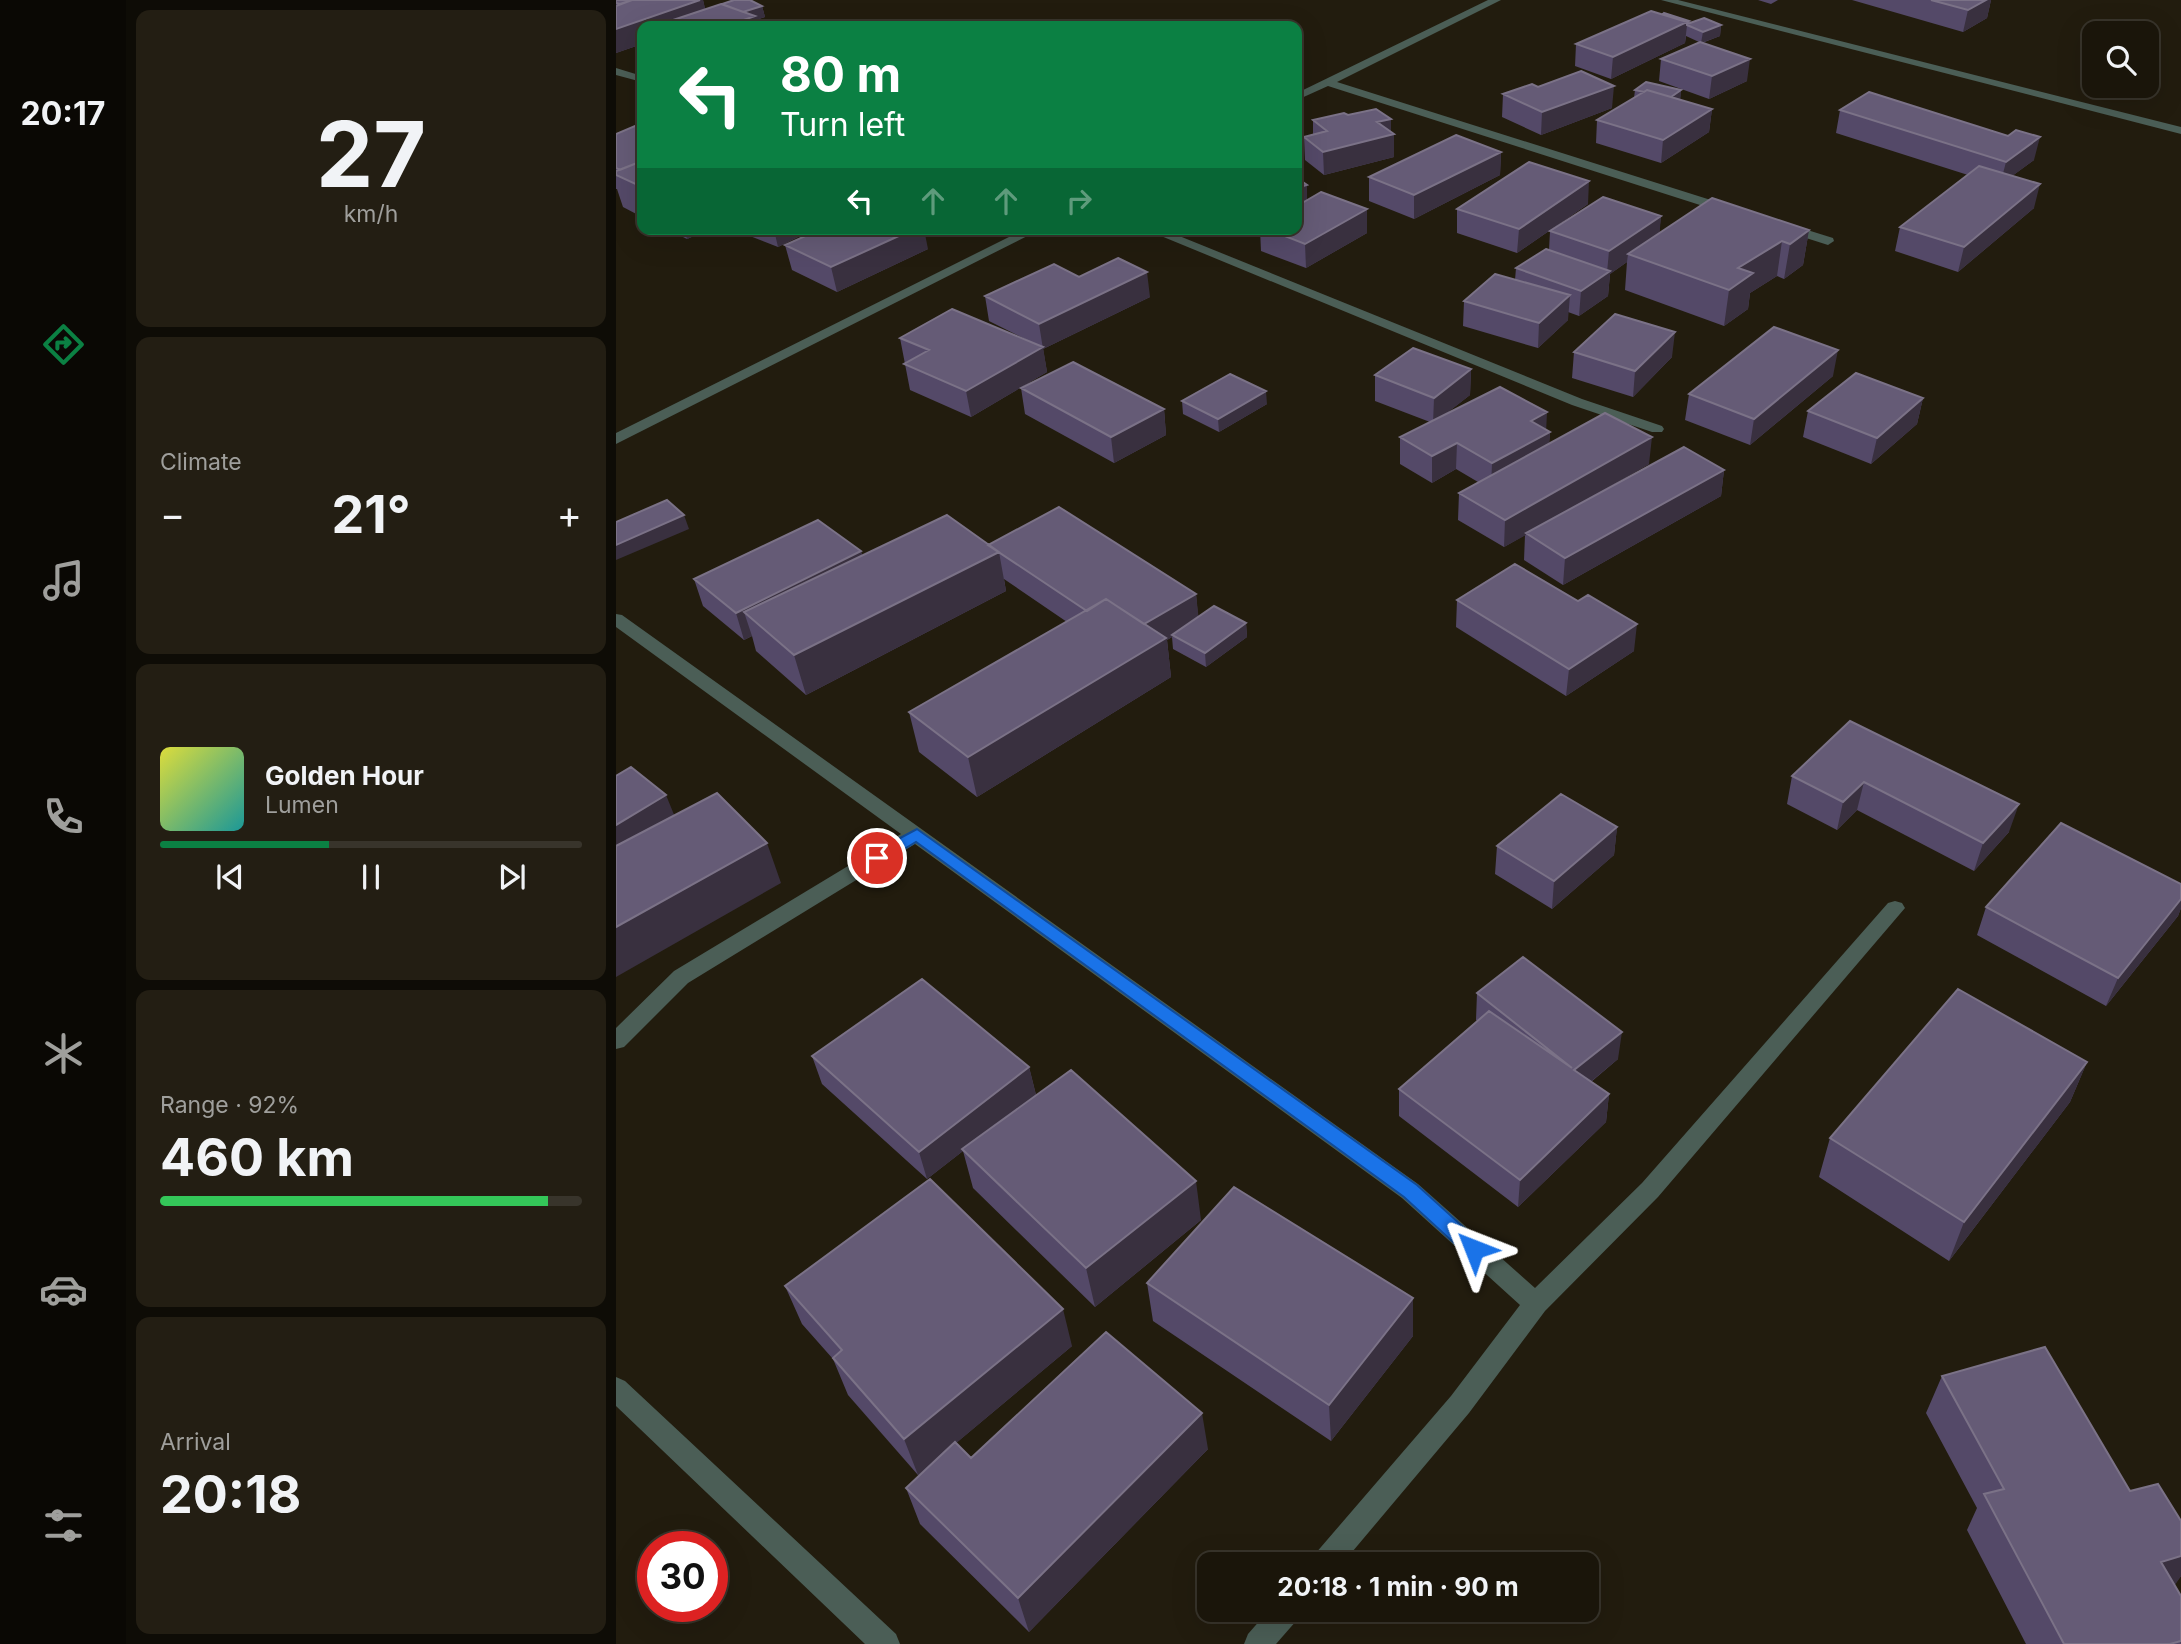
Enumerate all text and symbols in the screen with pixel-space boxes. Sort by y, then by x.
map controls [2082,21,2159,98]
button: search [2082,21,2159,98]
text: 80 m [780,45,901,104]
icon: left [665,49,756,140]
text: 20:17 [21,94,105,133]
text: 27 [316,99,426,209]
text: Turn left [780,105,905,144]
icon: left [841,182,879,220]
icon: ahead [914,182,952,220]
icon: ahead [987,182,1025,220]
icon: right [1060,182,1098,220]
text: km/h [344,200,398,228]
icon: directions [39,320,88,369]
text: Climate [160,448,242,476]
text: 21° [331,483,411,546]
text: − [160,491,185,537]
text: + [557,491,582,537]
icon: music [39,556,88,605]
text: Golden Hour [265,760,424,791]
text: Lumen [265,791,339,819]
icon: phone [39,792,88,841]
pin [847,828,907,888]
icon: arrive [858,839,896,877]
icon: previous [211,858,249,896]
icon: pause [352,858,390,896]
icon: next [493,858,531,896]
icon: climate [39,1029,88,1078]
text: Range · 92% [160,1091,299,1119]
text: 460 km [160,1126,354,1189]
position arrow [1437,1212,1511,1286]
icon: car [39,1265,88,1314]
text: Arrival [160,1428,231,1456]
text: 20:18 [160,1463,301,1526]
icon: filters [39,1501,88,1550]
speed limit sign: 30 [637,1531,728,1622]
text: 20:18 · 1 min · 90 m [1277,1571,1519,1602]

